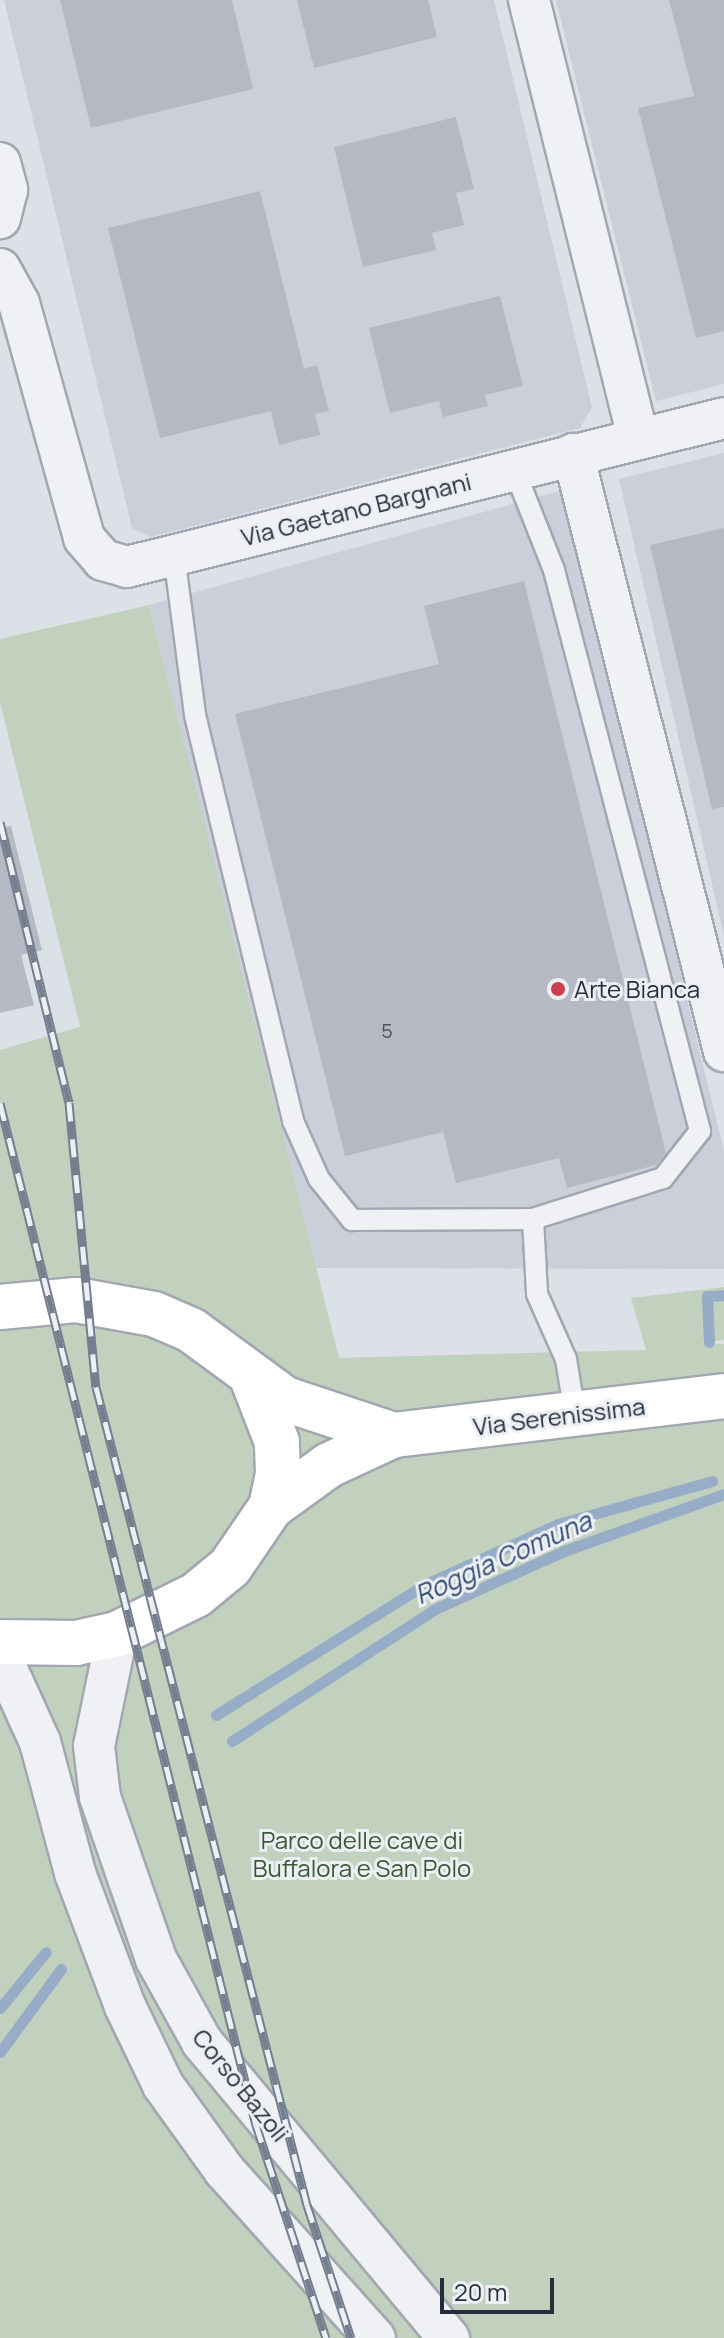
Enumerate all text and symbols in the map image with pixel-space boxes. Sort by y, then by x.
street label: Via Gaetano Bargnani [238,466,474,552]
place label: Arte Bianca [574,975,700,1003]
marker: Arte Bianca [549,980,567,998]
house number: 5 [381,1018,393,1042]
street label: Via Serenissima [471,1391,647,1441]
water label: Roggia Comuna [410,1505,596,1611]
park label: Parco delle cave di Buffalora e San Polo [253,1826,471,1882]
street label: Corso Bazoli [187,2023,295,2147]
scale bar [444,2262,558,2312]
text: 20 m [454,2275,507,2308]

